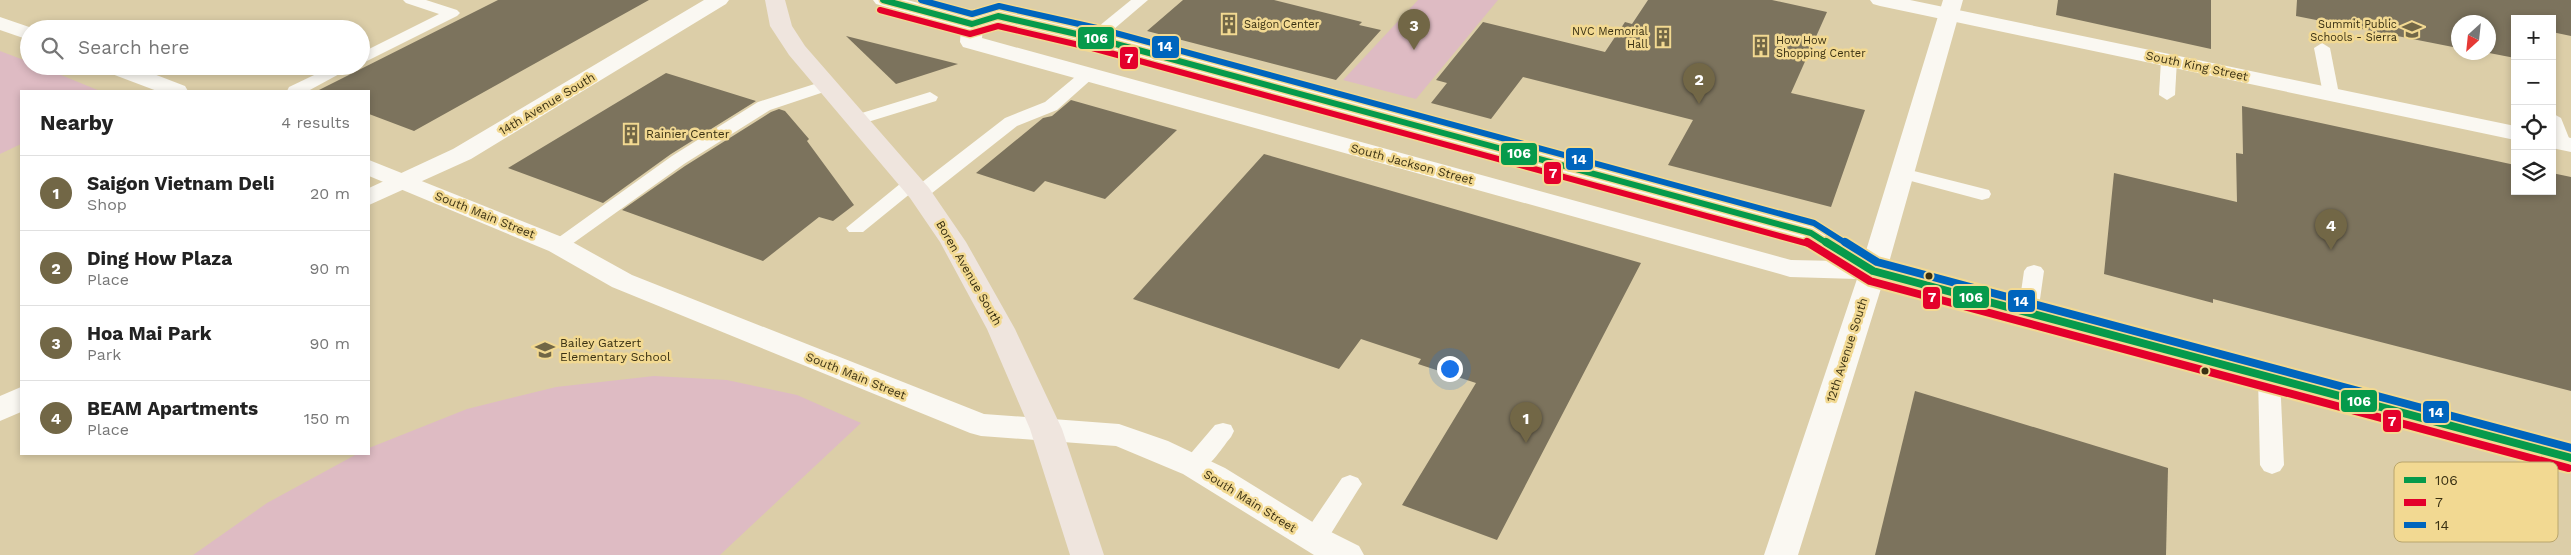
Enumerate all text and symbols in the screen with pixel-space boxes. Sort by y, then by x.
pin: 3 [1398,9,1430,50]
building icon: Saigon Center [1218,13,1240,35]
north arrow [2451,15,2496,60]
map controls [2511,15,2556,195]
button: + [2511,15,2556,60]
place label: Saigon Center [1244,18,1320,31]
place label: Summit Public Schools - Sierra [2310,18,2397,44]
school or university icon: Summit Public Schools - Sierra [2401,19,2423,41]
search box [20,20,370,75]
place label: NVC Memorial Hall [1572,25,1649,51]
line badge: 106 [1077,26,1115,50]
building icon: NVC Memorial Hall [1652,26,1674,48]
text: 106 [1084,30,1108,46]
icon: search [38,34,66,62]
place label: How How Shopping Center [1776,34,1866,60]
line badge: 14 [1151,35,1180,59]
building icon: How How Shopping Center [1750,35,1772,57]
text: Search here [78,36,189,59]
text: 14 [1157,38,1173,54]
line badge: 7 [1119,46,1139,70]
street label: South King Street [2145,48,2249,84]
text: 7 [1125,50,1134,66]
button: − [2511,60,2556,105]
pin: 2 [1683,63,1715,104]
street label: 14th Avenue South [497,70,597,138]
button: locate [2511,105,2556,150]
text: Nearby [40,110,113,135]
text: 4 results [281,113,350,132]
building icon: Rainier Center [620,123,642,145]
place label: Rainier Center [646,127,730,141]
street label: South Jackson Street [1349,141,1475,187]
line badge: 106 [1500,142,1538,166]
text: 106 [1507,145,1531,161]
line badge: 14 [1565,147,1594,171]
button: layers [2511,150,2556,195]
text: 14 [1571,151,1587,167]
line badge: 7 [1543,161,1562,185]
text: 7 [1549,165,1558,181]
text: Saigon Vietnam Deli [87,172,275,195]
text: 1 [53,184,59,203]
text: 20 m [310,184,350,203]
street label: South Main Street [433,189,537,241]
text: Shop [87,195,127,214]
pin: 4 [2315,209,2347,250]
street label: Boren Avenue South [933,218,1005,328]
text: Ding How Plaza [87,247,232,270]
text: 2 [51,259,61,278]
text: 90 m [309,259,350,278]
text: Place [87,270,129,289]
unlabelled marker [1924,271,1934,281]
line badge: 106 [1952,285,1990,309]
line badge: 7 [1922,286,1941,310]
text: 7 [1928,289,1937,305]
text: 106 [1959,289,1983,305]
line badge: 14 [2007,289,2036,313]
text: 14 [2013,293,2029,309]
street label: 12th Avenue South [1823,296,1871,404]
text: Hoa Mai Park [87,322,211,345]
text: 3 [51,334,61,353]
text: 90 m [309,334,350,353]
place label: Bailey Gatzert Elementary School [560,336,671,364]
school or university icon: Bailey Gatzert Elementary School [534,339,556,361]
text: Park [87,345,121,364]
street label: South Main Street [804,350,908,402]
your location [1437,356,1463,382]
unlabelled marker [2200,366,2210,376]
line badge: 106 [2340,389,2378,413]
text: 106 [2347,393,2371,409]
text: BEAM Apartments [87,397,258,420]
line badge: 14 [2422,400,2450,424]
pin: 1 [1510,402,1542,443]
text: 14 [2428,404,2444,420]
text: 4 [51,409,61,428]
text: 150 m [304,409,350,428]
line badge: 7 [2382,409,2402,433]
text: 7 [2388,413,2397,429]
text: Place [87,420,129,439]
legend [2394,462,2558,542]
street label: South Main Street [1201,467,1299,535]
text: 106 [2435,472,2458,488]
text: 7 [2435,494,2443,510]
text: 14 [2435,517,2449,533]

